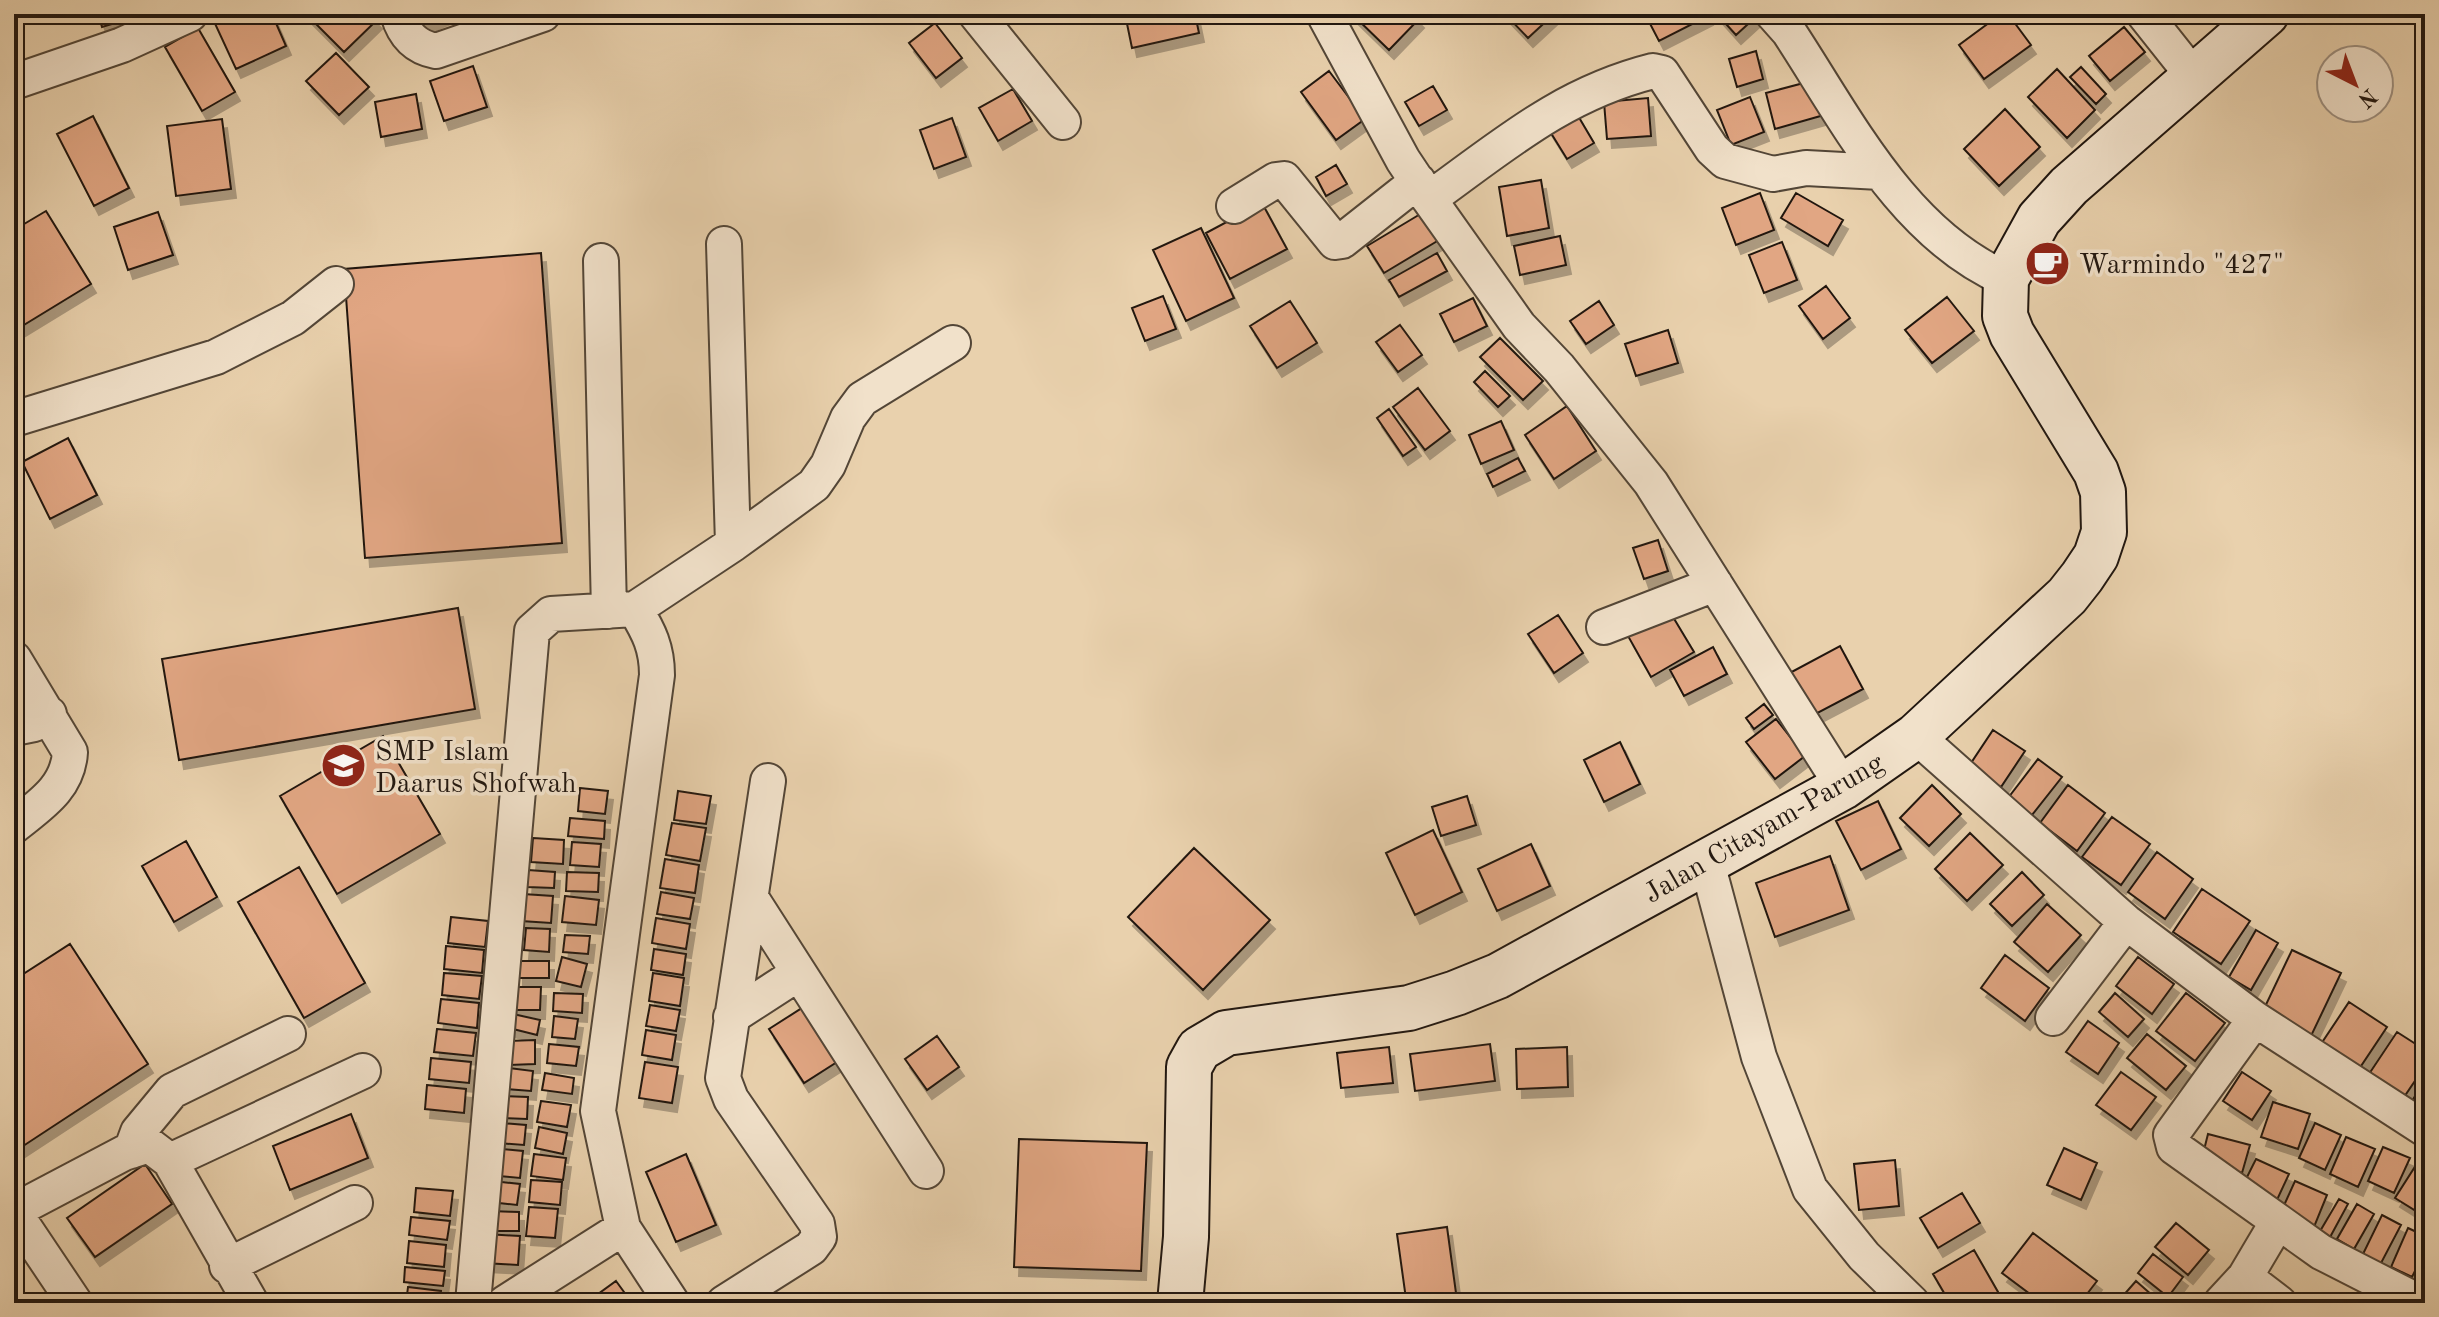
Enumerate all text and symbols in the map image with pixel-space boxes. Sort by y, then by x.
north arrow [2315,44,2395,124]
text: N [2353,84,2381,111]
cafe icon: Warmindo "427" [2024,239,2072,287]
place label: Warmindo "427" [2079,252,2284,280]
place label: SMP Islam Daarus Shofwah [375,739,577,799]
school or university icon: SMP Islam Daarus Shofwah [320,742,368,790]
street label: Jalan Citayam-Parung [1640,750,1889,910]

